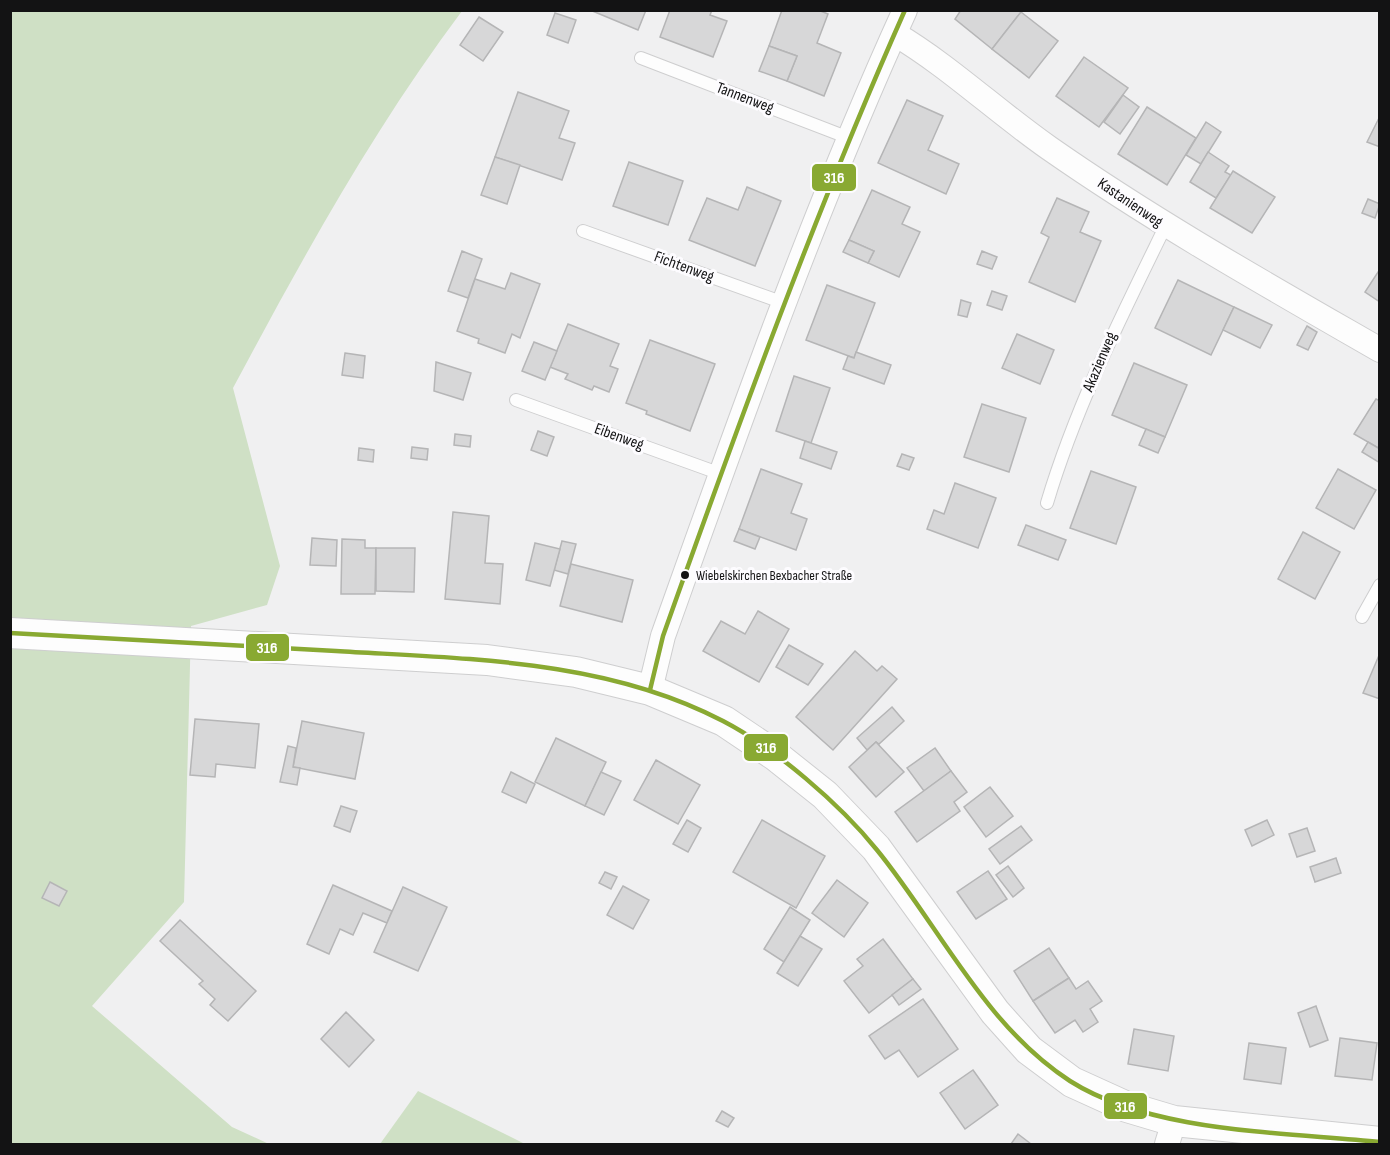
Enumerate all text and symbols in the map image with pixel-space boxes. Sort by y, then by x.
street label: Tannenweg [713,78,777,118]
line badge: 316 [811,163,857,192]
text: 316 [824,169,844,188]
street label: Kastanienweg [1094,174,1166,232]
street label: Fichtenweg [651,247,717,287]
street label: Akazienweg [1079,329,1121,396]
street label: Eibenweg [592,419,646,455]
place label: Wiebelskirchen Bexbacher Straße [696,567,852,584]
marker: Wiebelskirchen Bexbacher Straße [679,569,691,581]
line badge: 316 [245,633,290,662]
text: 316 [257,639,277,658]
line badge: 316 [743,733,789,762]
text: 316 [756,739,776,758]
line badge: 316 [1103,1092,1148,1120]
text: 316 [1115,1098,1135,1117]

